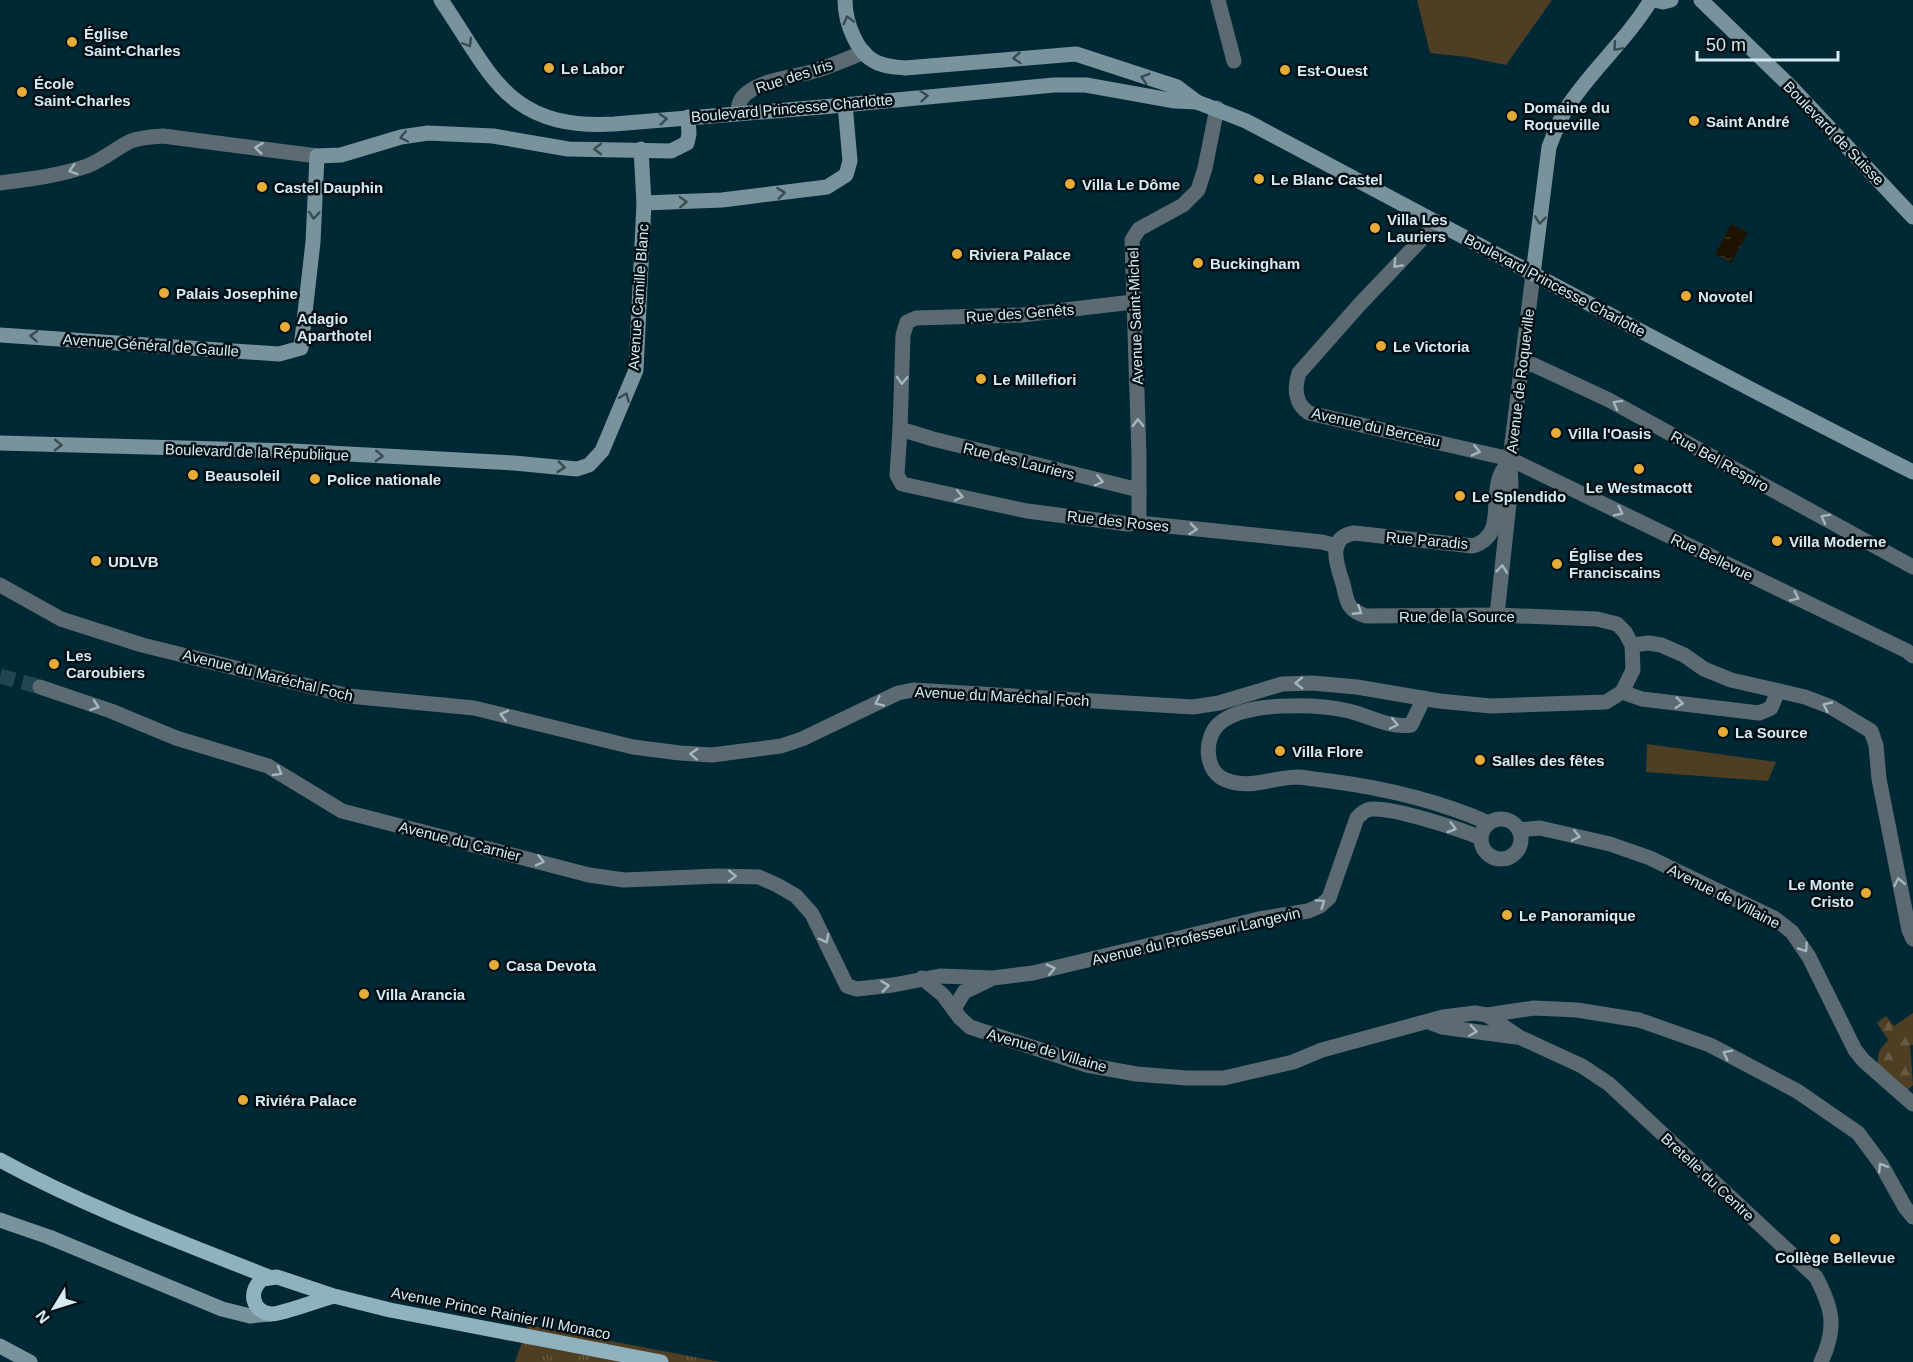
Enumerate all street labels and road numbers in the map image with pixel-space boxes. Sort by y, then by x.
street label: Rue des Iris [753,56,835,96]
street label: Boulevard de Suisse [1780,78,1888,188]
street label: Boulevard Princesse Charlotte [690,91,894,125]
street label: Avenue Camille Blanc [624,223,652,371]
street label: Boulevard Princesse Charlotte [1462,230,1648,340]
street label: Avenue Saint-Michel [1124,247,1146,385]
street label: Rue des Genêts [965,301,1075,325]
street label: Avenue de Roqueville [1503,308,1537,454]
street label: Avenue Général de Gaulle [62,330,240,360]
street label: Avenue du Berceau [1310,404,1442,450]
street label: Rue Bel Respiro [1668,427,1772,495]
street label: Rue des Lauriers [962,439,1076,483]
street label: Boulevard de la République [165,440,349,464]
street label: Rue des Roses [1066,507,1170,535]
street label: Rue Paradis [1385,528,1469,552]
street label: Rue Bellevue [1668,530,1756,584]
street label: Rue de la Source [1399,608,1515,625]
street label: Avenue du Maréchal Foch [181,646,355,704]
street label: Avenue du Maréchal Foch [914,683,1090,709]
street label: Avenue du Carnier [397,818,523,864]
street label: Avenue de Villaine [1665,860,1783,932]
street label: Avenue du Professeur Langevin [1090,904,1302,968]
street label: Avenue de Villaine [985,1025,1109,1075]
street label: Bretelle du Centre [1658,1130,1758,1224]
street label: Avenue Prince Rainier III Monaco [390,1283,612,1343]

